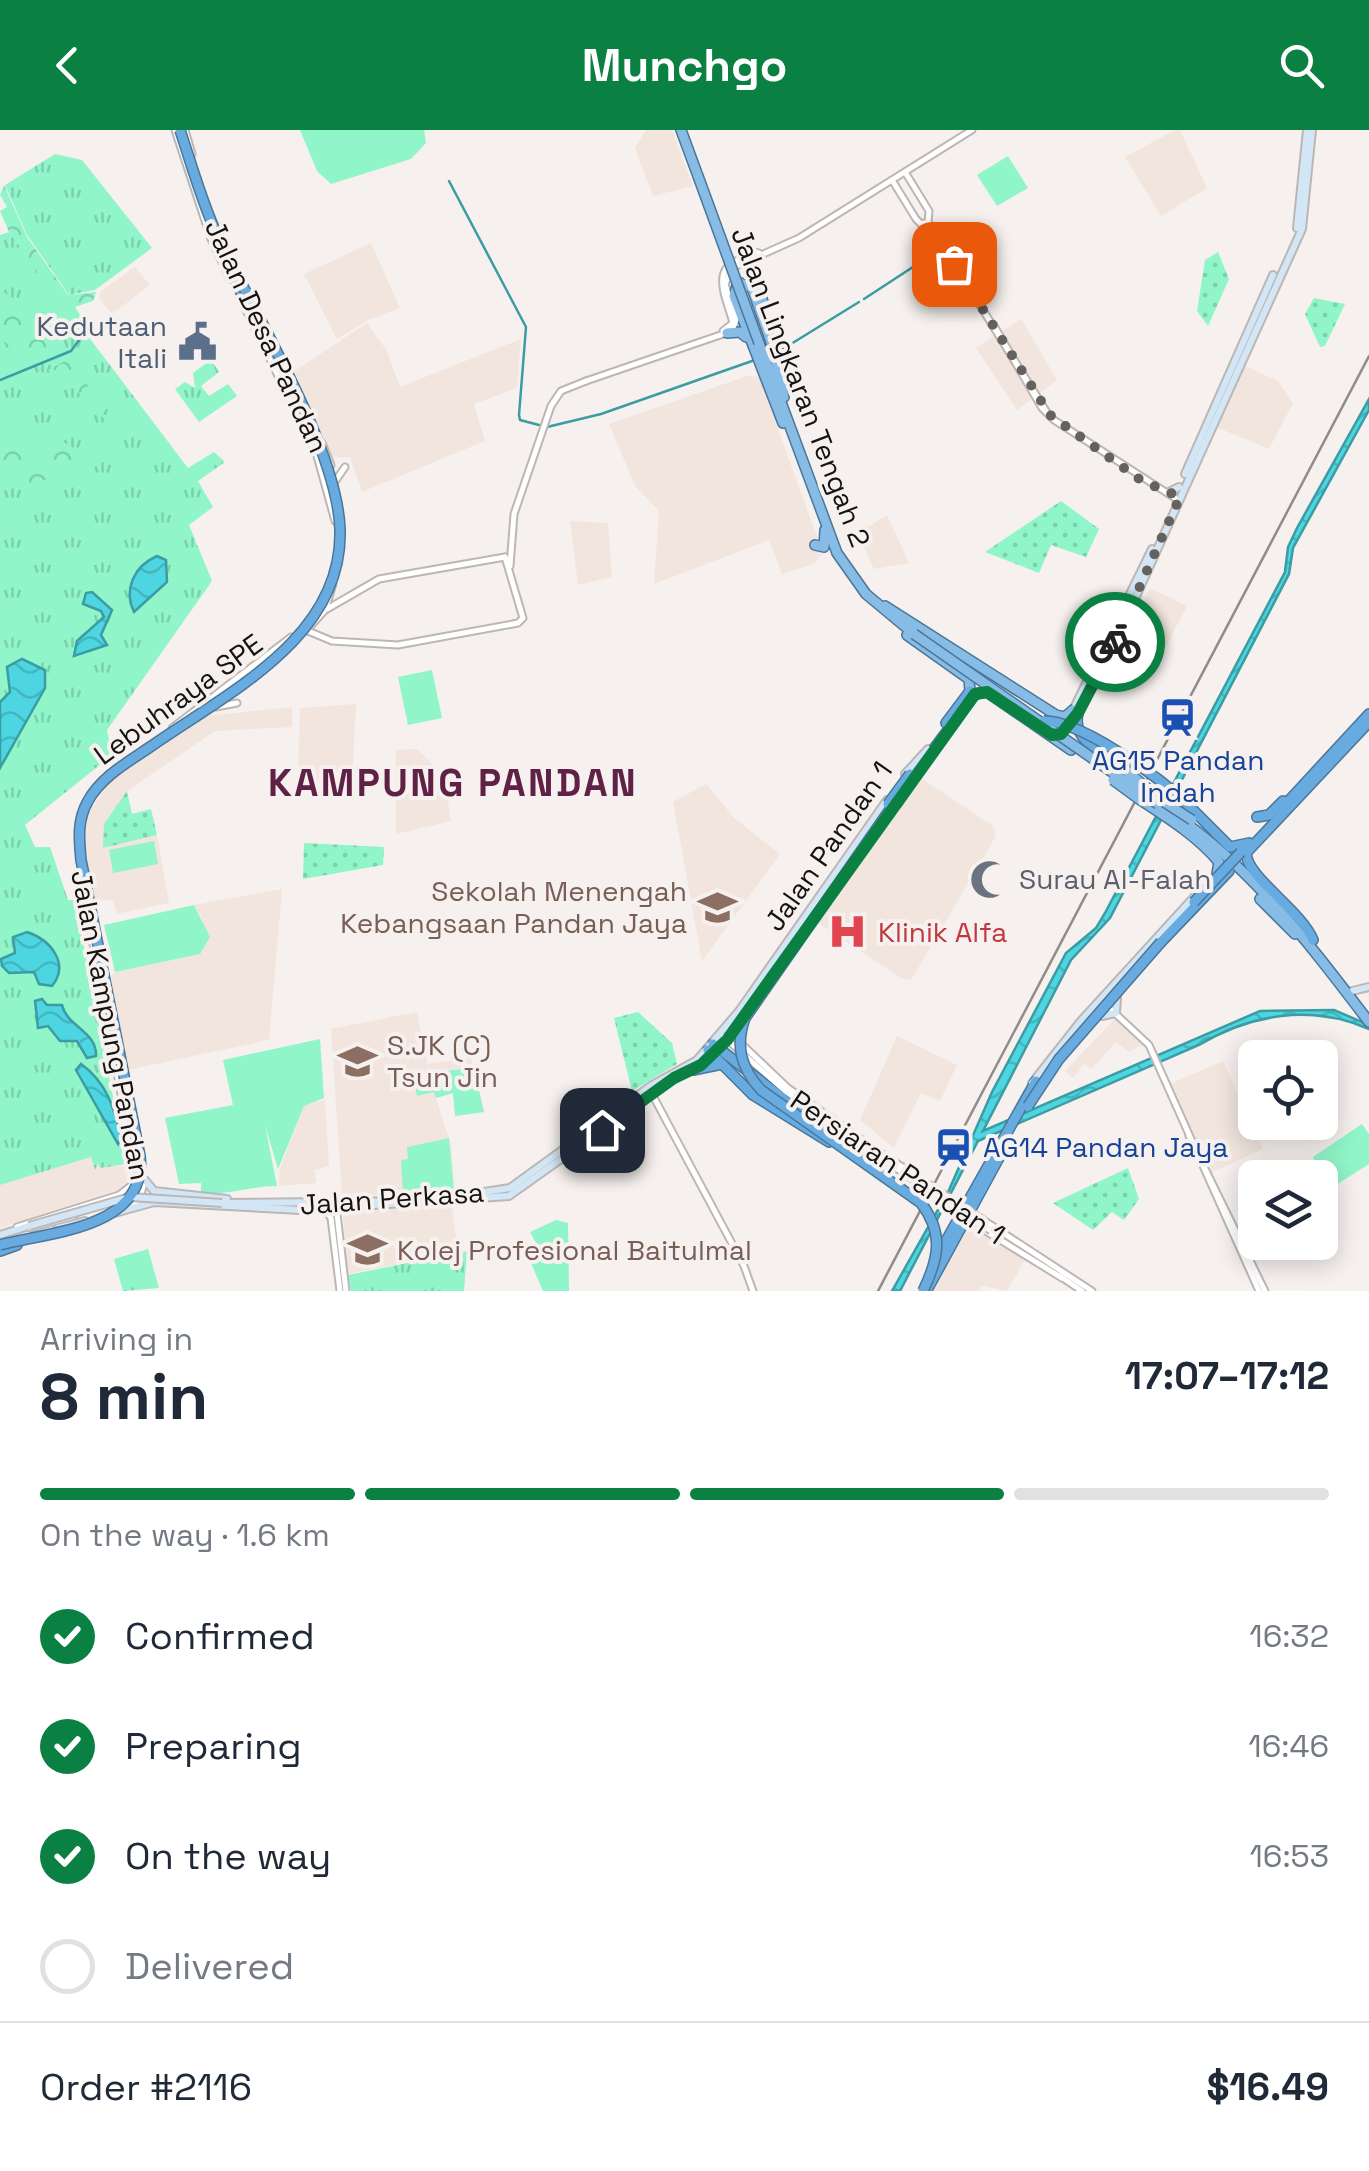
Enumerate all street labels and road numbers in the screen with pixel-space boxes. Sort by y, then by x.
street label: Jalan Desa Pandan [197,214,337,458]
street label: Jalan Lingkaran Tengah 2 [723,222,879,552]
street label: Lebuhraya SPE [86,626,270,772]
street label: Jalan Pandan 1 [756,754,900,938]
street label: Jalan Kampung Pandan [63,867,159,1183]
street label: Persiaran Pandan 1 [784,1082,1012,1252]
street label: Jalan Perkasa [299,1174,485,1222]

